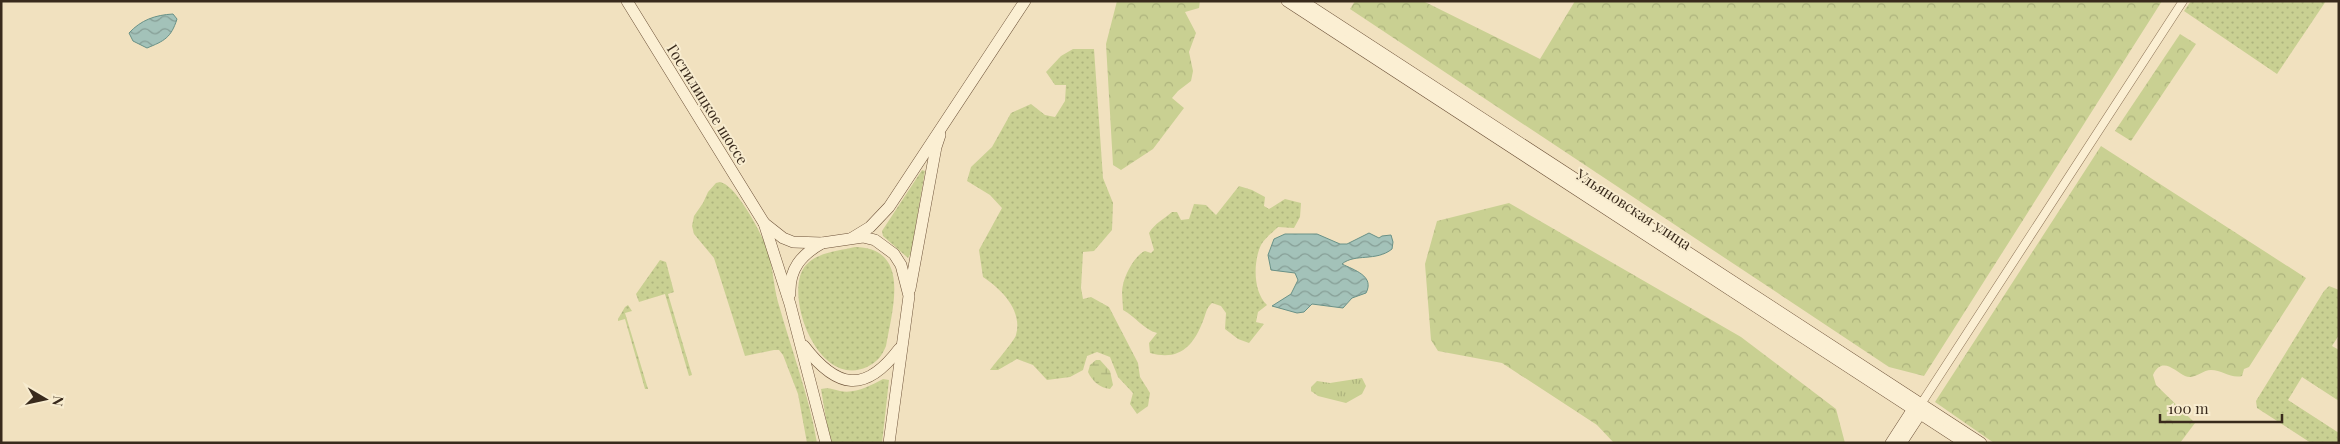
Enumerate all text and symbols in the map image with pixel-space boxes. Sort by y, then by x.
street label: Гостилицкое шоссе [663,40,753,168]
street label: Ульяновская улица [1572,164,1696,254]
north arrow [20,374,70,424]
scale bar [2160,392,2282,424]
text: N [48,395,69,408]
text: 100 m [2168,398,2209,418]

